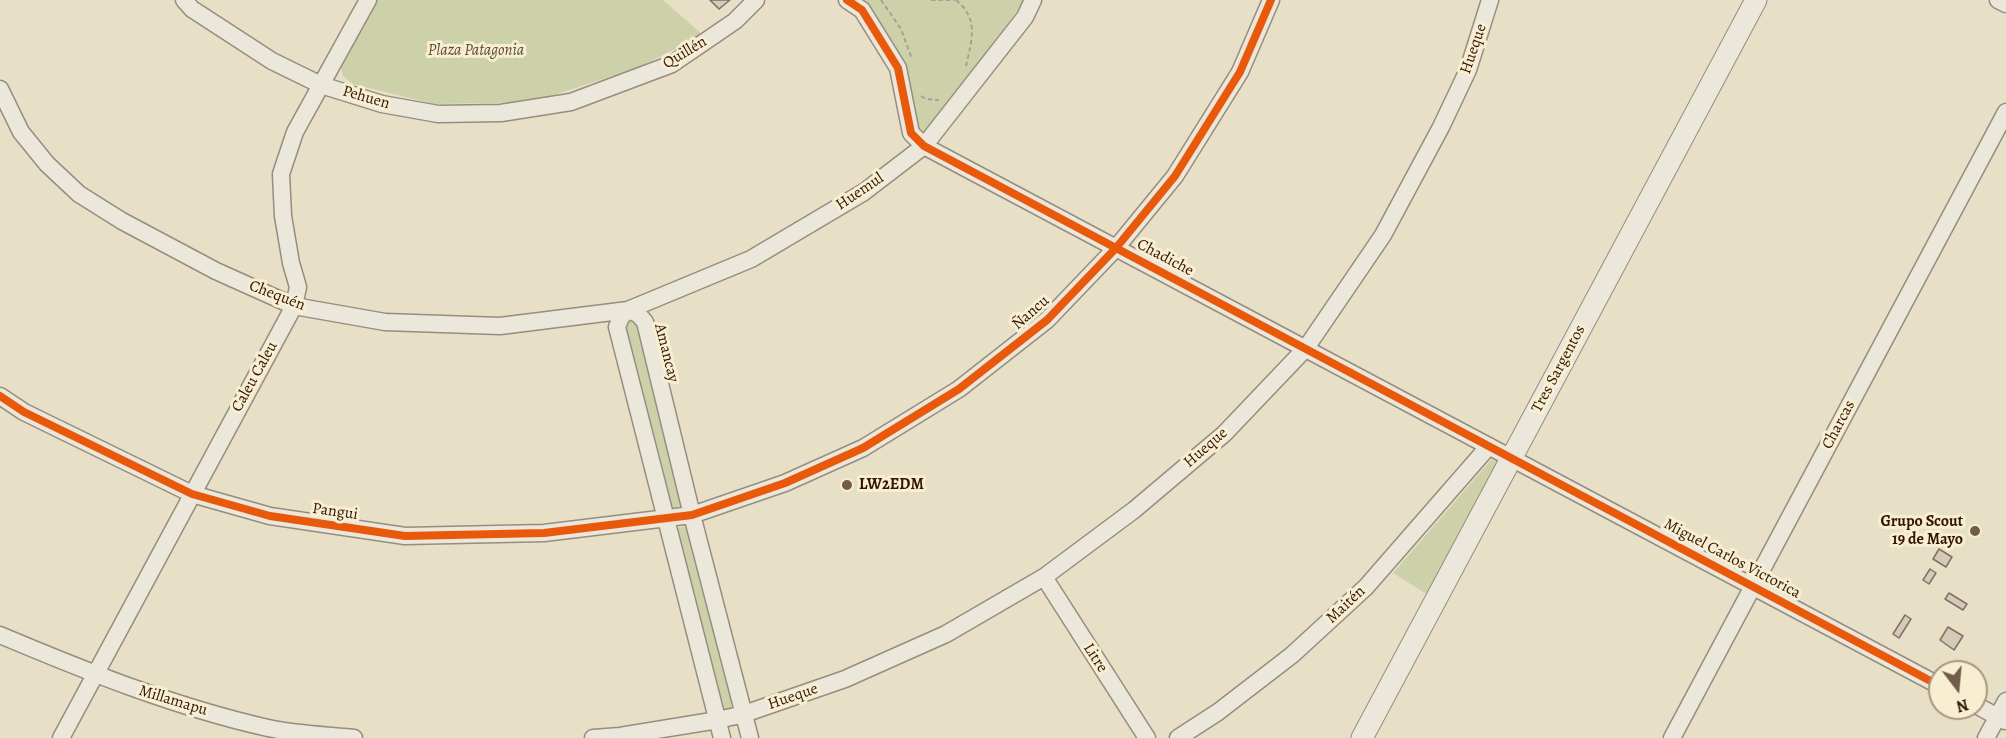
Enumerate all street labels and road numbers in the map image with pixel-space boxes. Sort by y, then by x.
street label: Hueque [1456,21,1492,77]
street label: Quillén [659,32,711,74]
street label: Pehuen [340,82,392,114]
street label: Huemul [832,169,888,215]
street label: Chadiche [1133,235,1197,281]
street label: Chequén [246,277,308,315]
street label: Ñancu [1009,292,1053,334]
street label: Amancay [649,322,683,384]
street label: Tres Sargentos [1528,322,1590,416]
street label: Caleu Caleu [228,338,282,416]
street label: Charcas [1818,397,1860,453]
street label: Hueque [1180,424,1232,472]
street label: Pangui [311,499,359,525]
street label: Miguel Carlos Victorica [1660,515,1804,603]
street label: Maitén [1322,582,1370,628]
street label: Litre [1078,640,1112,676]
street label: Hueque [765,679,821,715]
street label: Millamapu [136,681,210,721]

